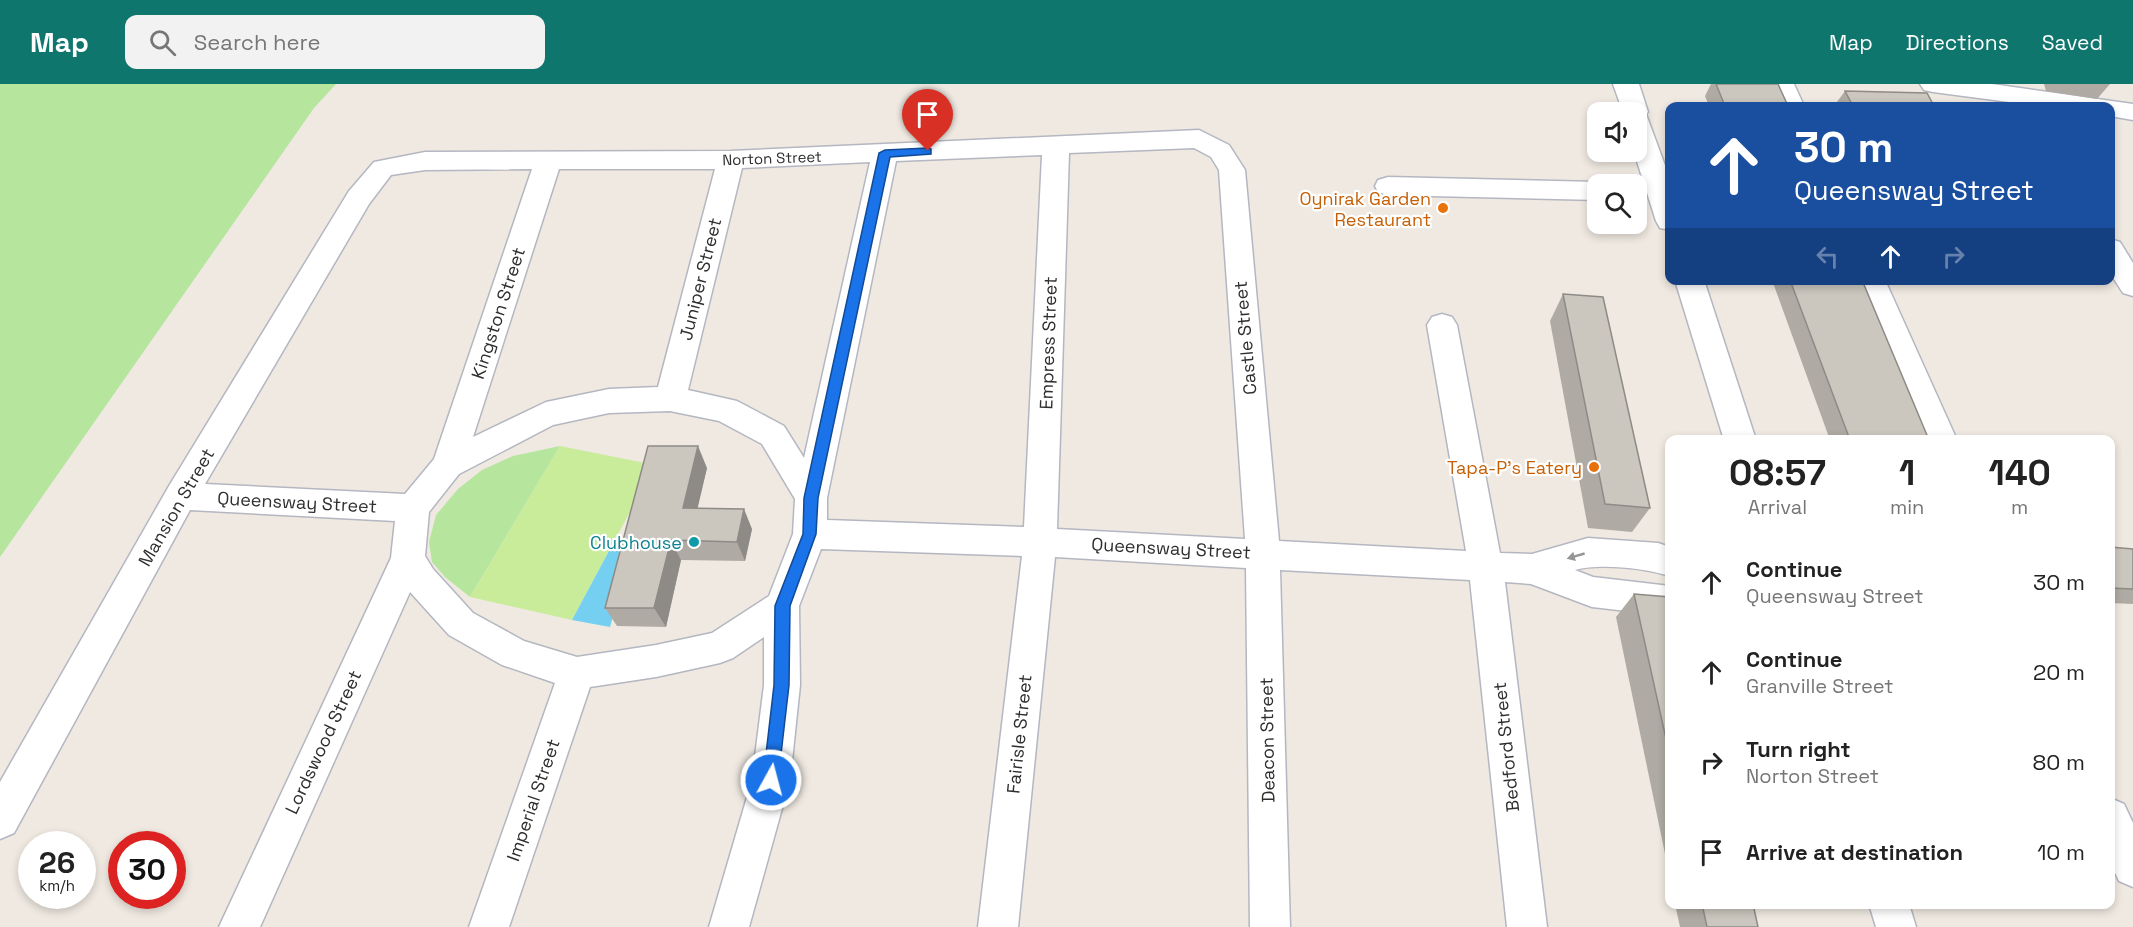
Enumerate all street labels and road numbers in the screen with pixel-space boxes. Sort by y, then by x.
street label: Norton Street [722,147,822,169]
street label: Juniper Street [674,215,726,343]
street label: Kingston Street [466,244,530,382]
street label: Empress Street [1034,276,1062,410]
street label: Castle Street [1229,280,1261,396]
street label: Mansion Street [133,444,219,570]
street label: Queensway Street [217,486,377,518]
street label: Queensway Street [1091,532,1251,564]
street label: Lordswood Street [280,666,366,818]
street label: Fairisle Street [1001,673,1037,795]
street label: Deacon Street [1254,677,1280,803]
street label: Bedford Street [1488,681,1524,813]
street label: Imperial Street [501,736,565,864]

